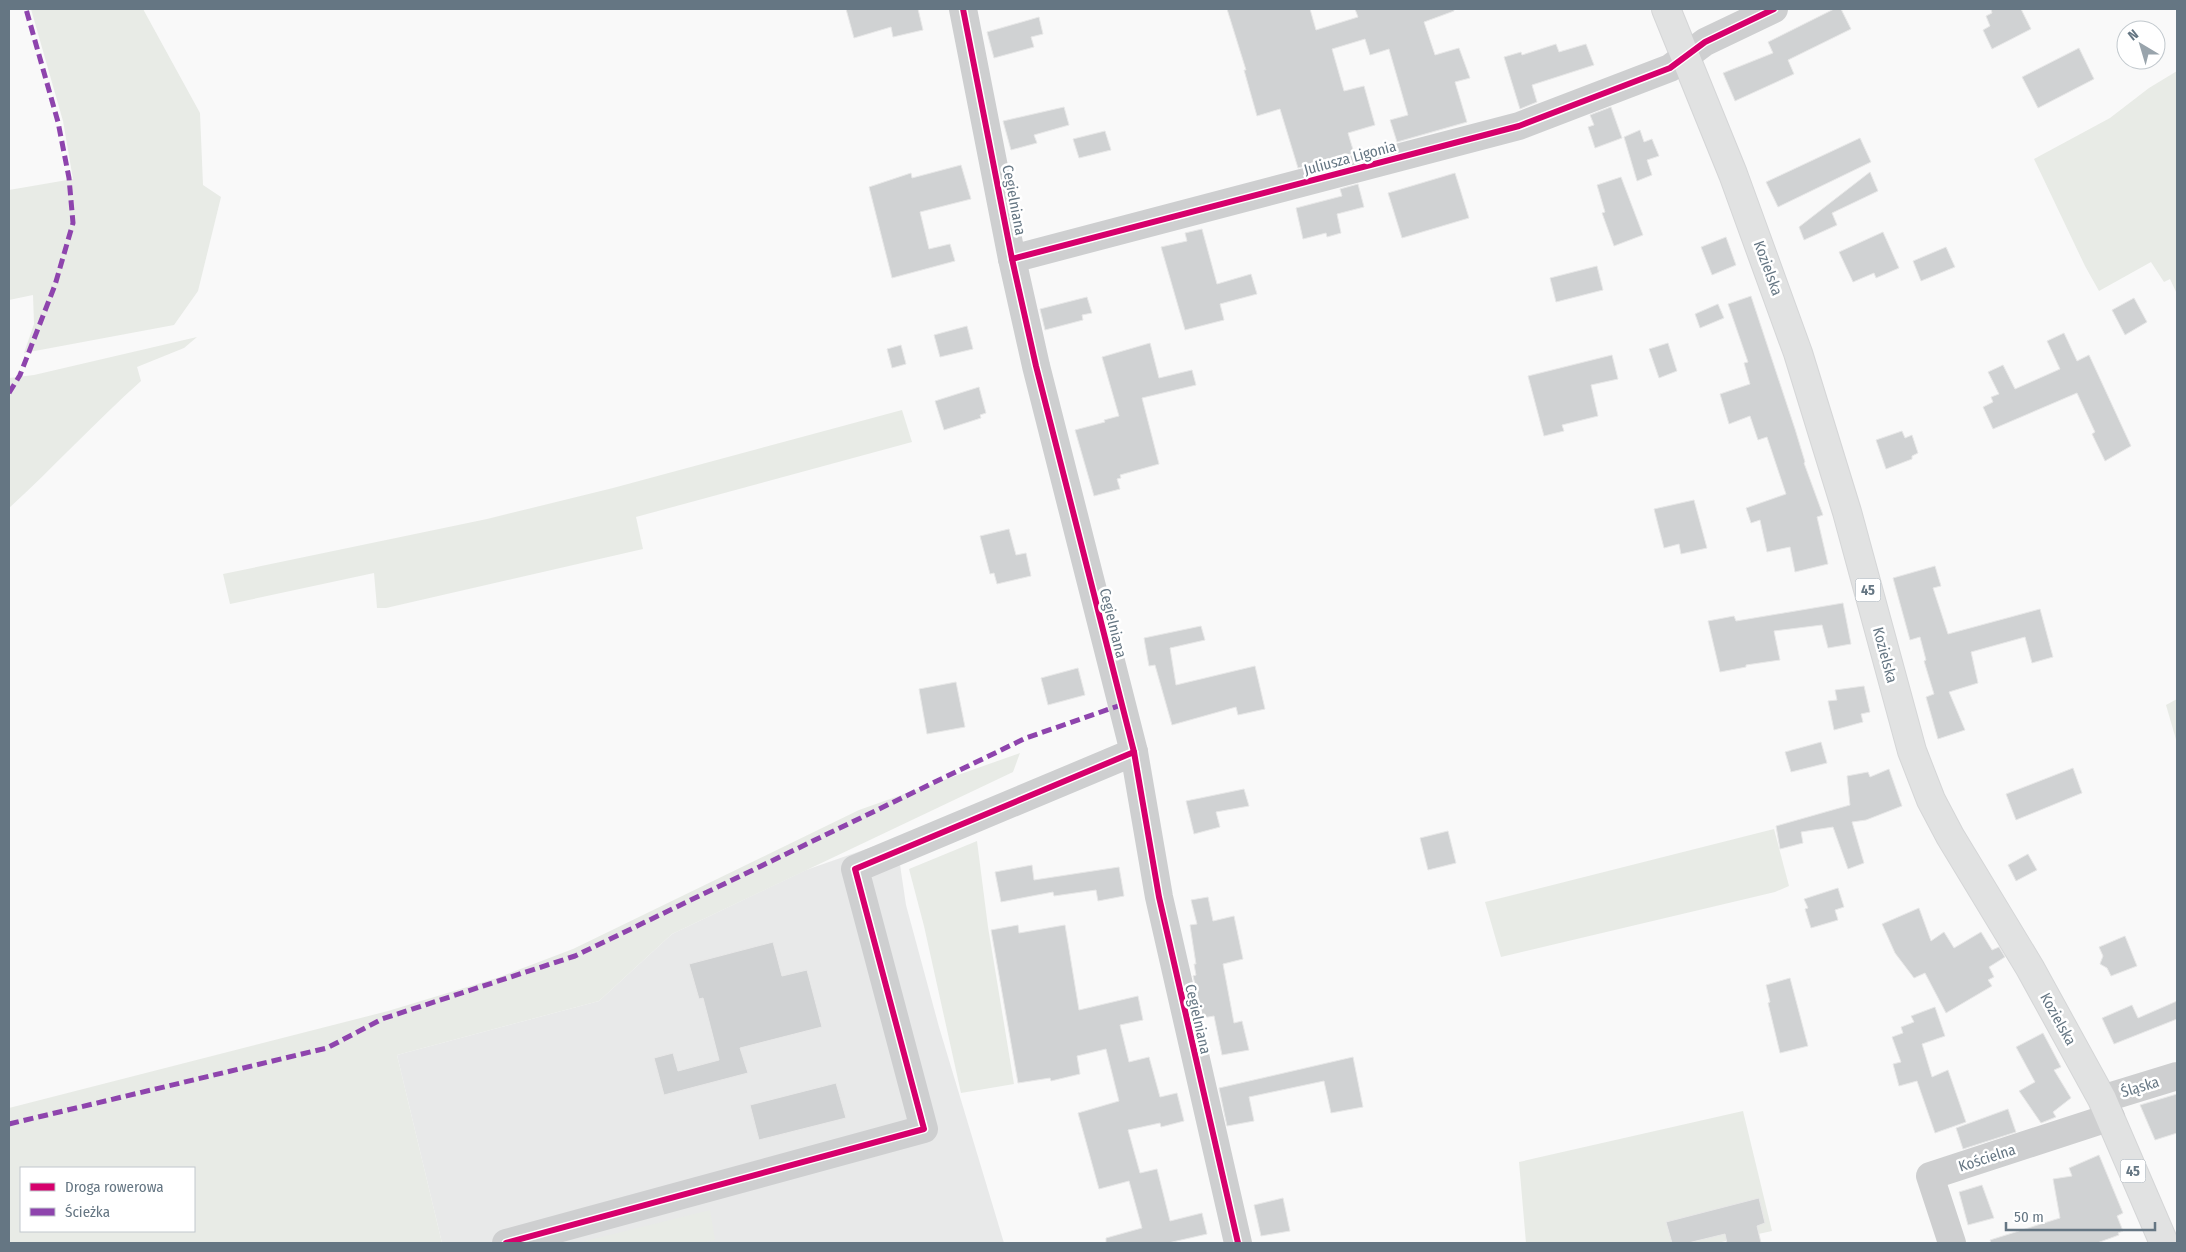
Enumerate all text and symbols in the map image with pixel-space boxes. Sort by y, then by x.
north arrow [2116,20,2166,70]
text: N [2125,26,2142,44]
street label: Juliusza Ligonia [1302,137,1398,179]
street label: Cegielniana [998,163,1030,237]
street label: Kozielska [1750,238,1786,298]
road number: 45 [1856,578,1880,602]
street label: Cegielniana [1096,586,1130,660]
street label: Kozielska [1869,625,1901,685]
street label: Cegielniana [1181,982,1215,1056]
street label: Kozielska [2036,990,2080,1048]
street label: Śląska [2119,1073,2161,1101]
street label: Kościelna [1956,1140,2018,1176]
road number: 45 [2120,1160,2146,1182]
legend [20,1167,195,1232]
text: Droga rowerowa [65,1178,164,1196]
scale bar [2006,1200,2155,1232]
text: Ścieżka [65,1203,110,1221]
text: 50 m [2014,1208,2044,1226]

